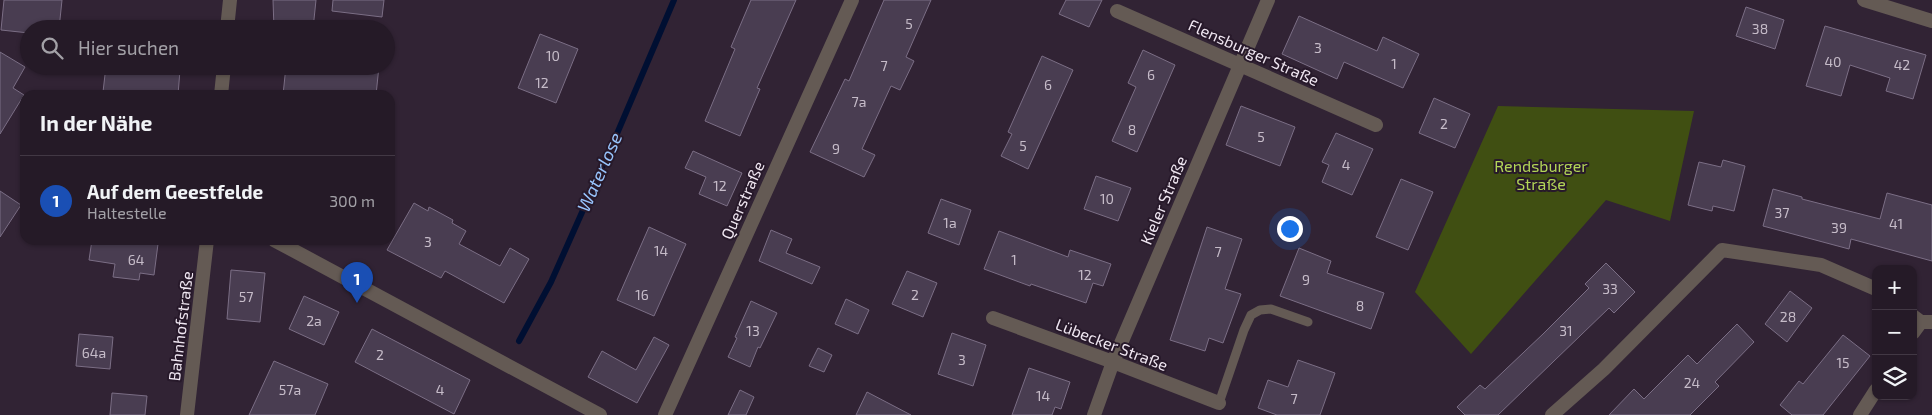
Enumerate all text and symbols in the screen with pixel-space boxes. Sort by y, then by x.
house number: 5 [905,15,913,32]
street label: Flensburger Straße [1186,15,1322,89]
search box [20,20,395,75]
house number: 38 [1752,20,1768,37]
icon: search [38,34,66,62]
text: Hier suchen [78,36,179,59]
house number: 3 [1314,39,1322,56]
house number: 10 [546,47,560,64]
house number: 40 [1824,53,1842,70]
house number: 1 [1391,55,1397,72]
house number: 42 [1894,56,1910,73]
house number: 7 [880,57,888,74]
house number: 6 [1147,66,1155,83]
house number: 12 [535,74,549,91]
house number: 6 [1044,76,1052,93]
house number: 7a [852,93,866,110]
text: In der Nähe [40,110,152,135]
house number: 2 [1440,115,1448,132]
house number: 8 [1128,121,1136,138]
water label: Waterlose [572,128,626,215]
house number: 5 [1257,128,1265,145]
house number: 5 [1019,137,1027,154]
house number: 9 [832,140,840,157]
street label: Kieler Straße [1136,153,1190,247]
house number: 4 [1342,156,1350,173]
park label: Rendsburger Straße [1494,156,1588,193]
street label: Querstraße [716,158,769,242]
house number: 12 [713,177,727,194]
text: Auf dem Geestfelde [87,180,263,203]
house number: 10 [1100,190,1114,207]
text: 1 [53,191,59,210]
text: 300 m [329,191,375,210]
text: Haltestelle [87,203,167,222]
house number: 37 [1775,204,1789,221]
house number: 1a [943,214,957,231]
house number: 41 [1889,215,1903,232]
your location [1277,216,1303,242]
house number: 39 [1831,219,1847,236]
house number: 3 [424,233,432,250]
house number: 14 [654,242,668,259]
house number: 7 [1214,243,1222,260]
house number: 64 [128,251,144,268]
house number: 1 [1011,251,1017,268]
pin: 1 [341,262,373,303]
map controls [1872,265,1917,400]
button: + [1872,265,1917,310]
house number: 12 [1078,266,1092,283]
street label: Bahnhofstraße [164,270,196,382]
house number: 9 [1302,271,1310,288]
house number: 33 [1602,280,1618,297]
house number: 16 [635,286,649,303]
house number: 2 [911,286,919,303]
house number: 57 [239,288,253,305]
house number: 8 [1356,297,1364,314]
house number: 28 [1780,308,1796,325]
button: − [1872,310,1917,355]
house number: 2a [306,312,322,329]
street label: Lübecker Straße [1053,314,1171,374]
house number: 13 [746,322,760,339]
house number: 31 [1559,322,1573,339]
house number: 64a [82,344,106,361]
house number: 2 [376,346,384,363]
house number: 3 [958,351,966,368]
house number: 15 [1836,354,1850,371]
button: layers [1872,355,1917,400]
house number: 24 [1684,374,1700,391]
house number: 57a [279,381,301,398]
house number: 4 [436,381,444,398]
house number: 14 [1036,387,1050,404]
house number: 7 [1290,390,1298,407]

